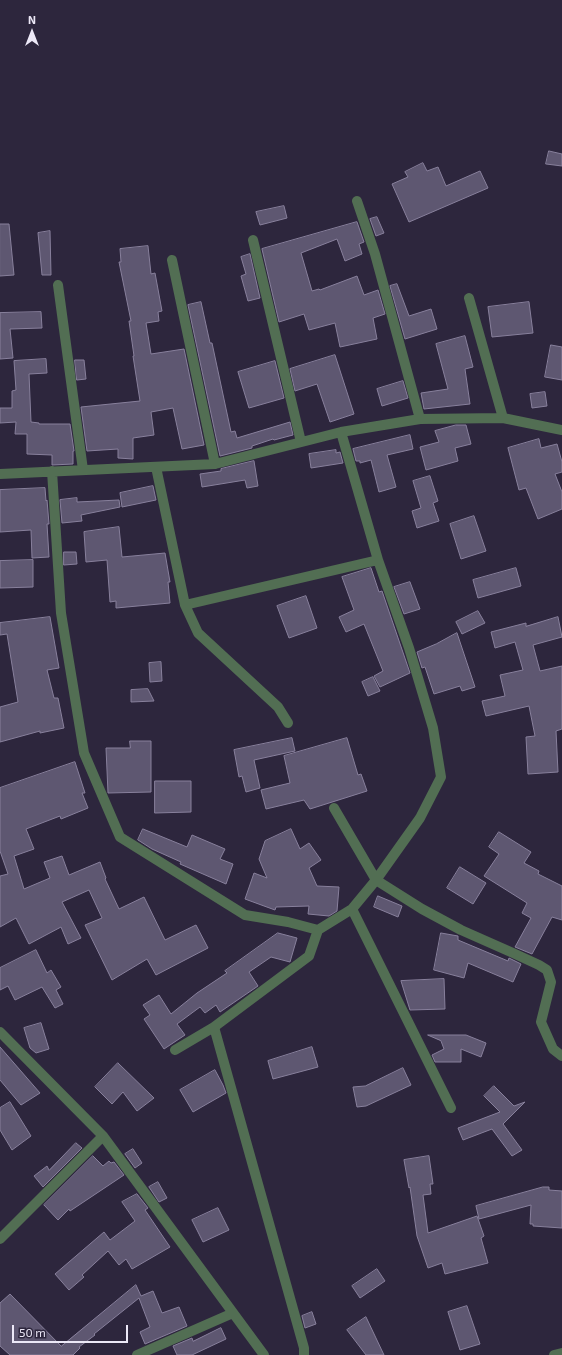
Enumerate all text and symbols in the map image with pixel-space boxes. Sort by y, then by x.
north arrow [12,12,52,52]
text: N [28,13,36,26]
scale bar [14,1317,130,1343]
text: 50 m [19,1325,46,1339]

